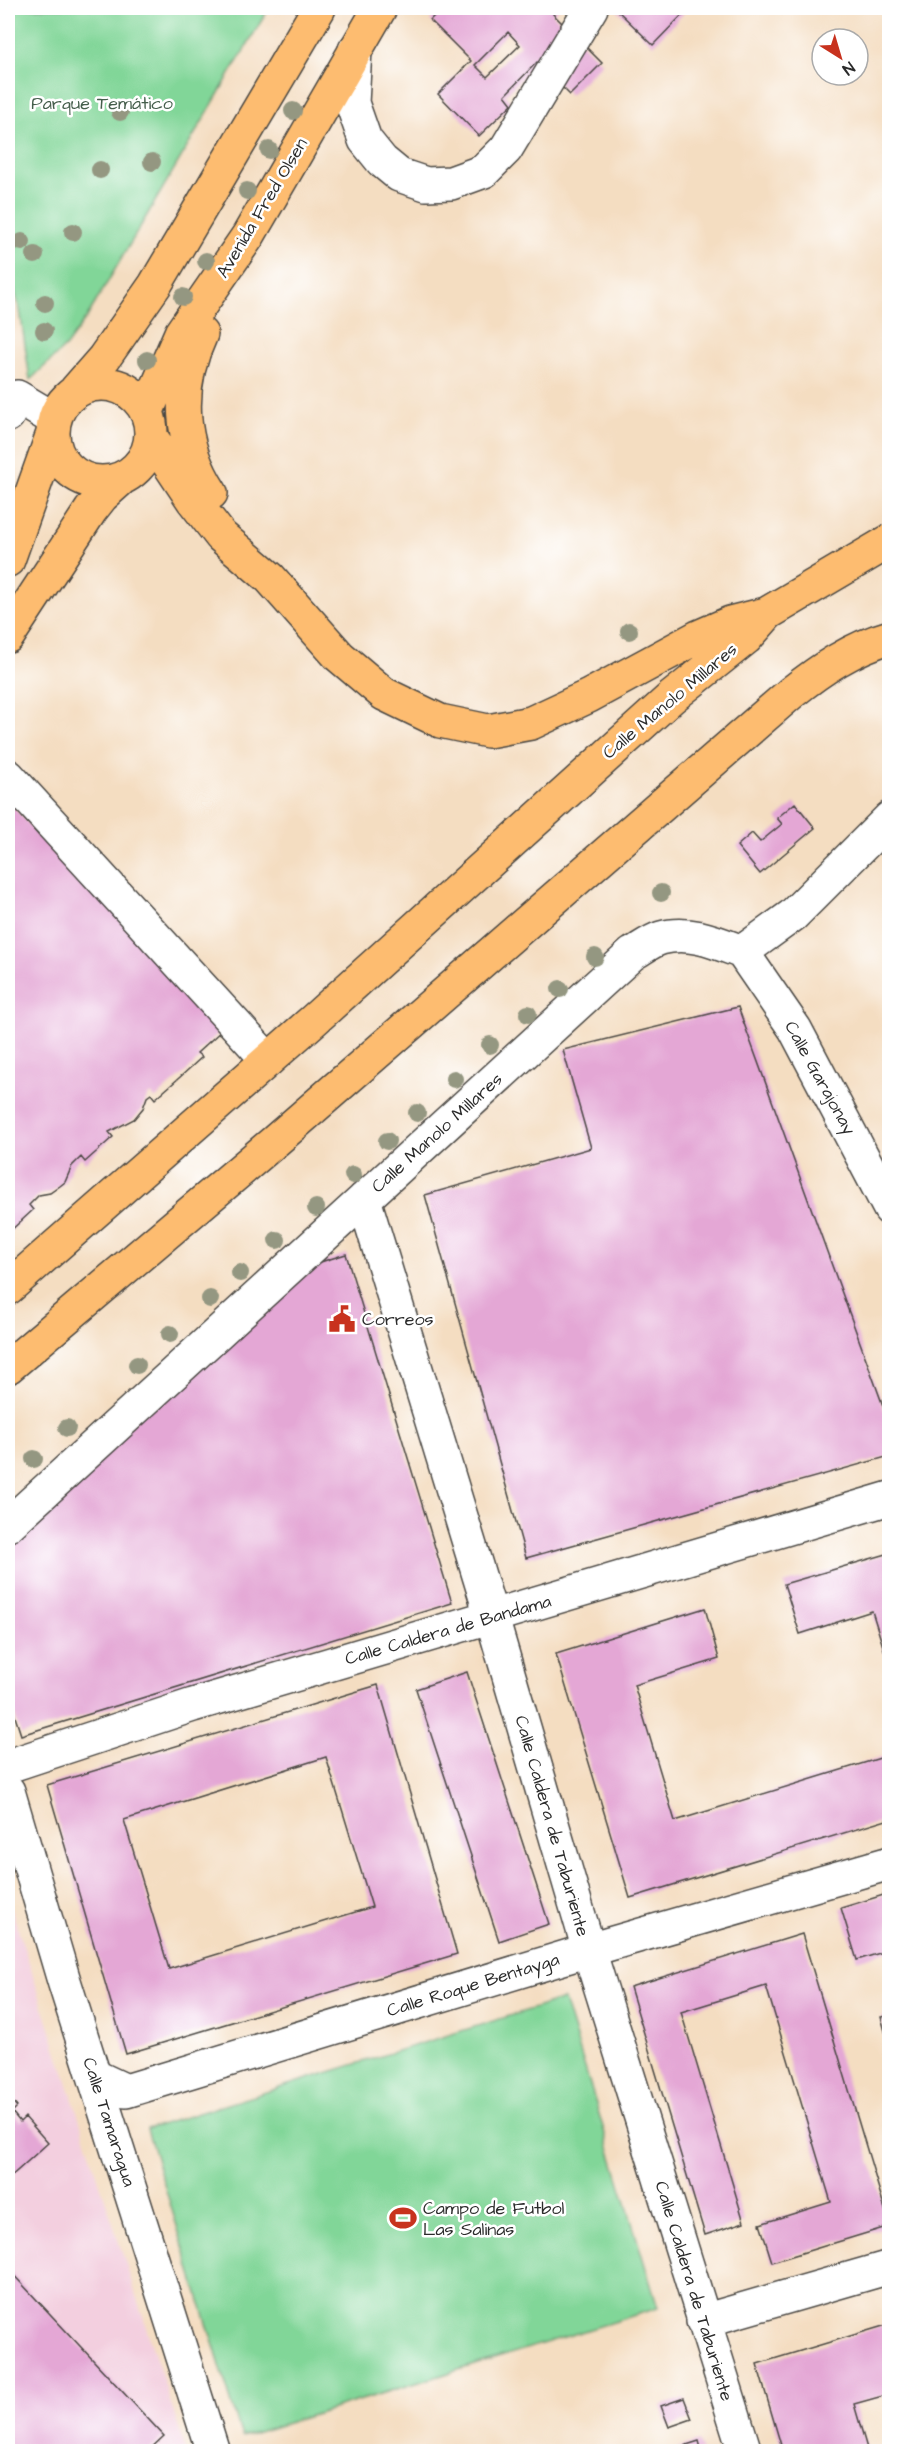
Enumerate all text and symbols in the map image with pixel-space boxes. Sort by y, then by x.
north arrow [810,27,870,87]
text: N [838,56,859,80]
park label: Parque Temático [31,91,173,116]
street label: Avenida Fred Olsen [210,133,314,283]
street label: Calle Manolo Millares [597,637,743,765]
street label: Calle Garajonay [778,1017,862,1140]
street label: Calle Manolo Millares [366,1067,508,1199]
public building icon: Correos [327,1304,357,1334]
place label: Correos [362,1307,434,1332]
street label: Calle Caldera de Bandama [342,1589,554,1671]
street label: Calle Caldera de Taburiente [508,1713,596,1940]
street label: Calle Roque Bentayga [384,1947,563,2024]
street label: Calle Tamaragua [75,2054,142,2190]
street label: Calle Caldera de Taburiente [649,2178,739,2404]
place label: Campo de Futbol Las Salinas [423,2196,565,2242]
sports icon: Campo de Futbol Las Salinas [388,2203,418,2233]

